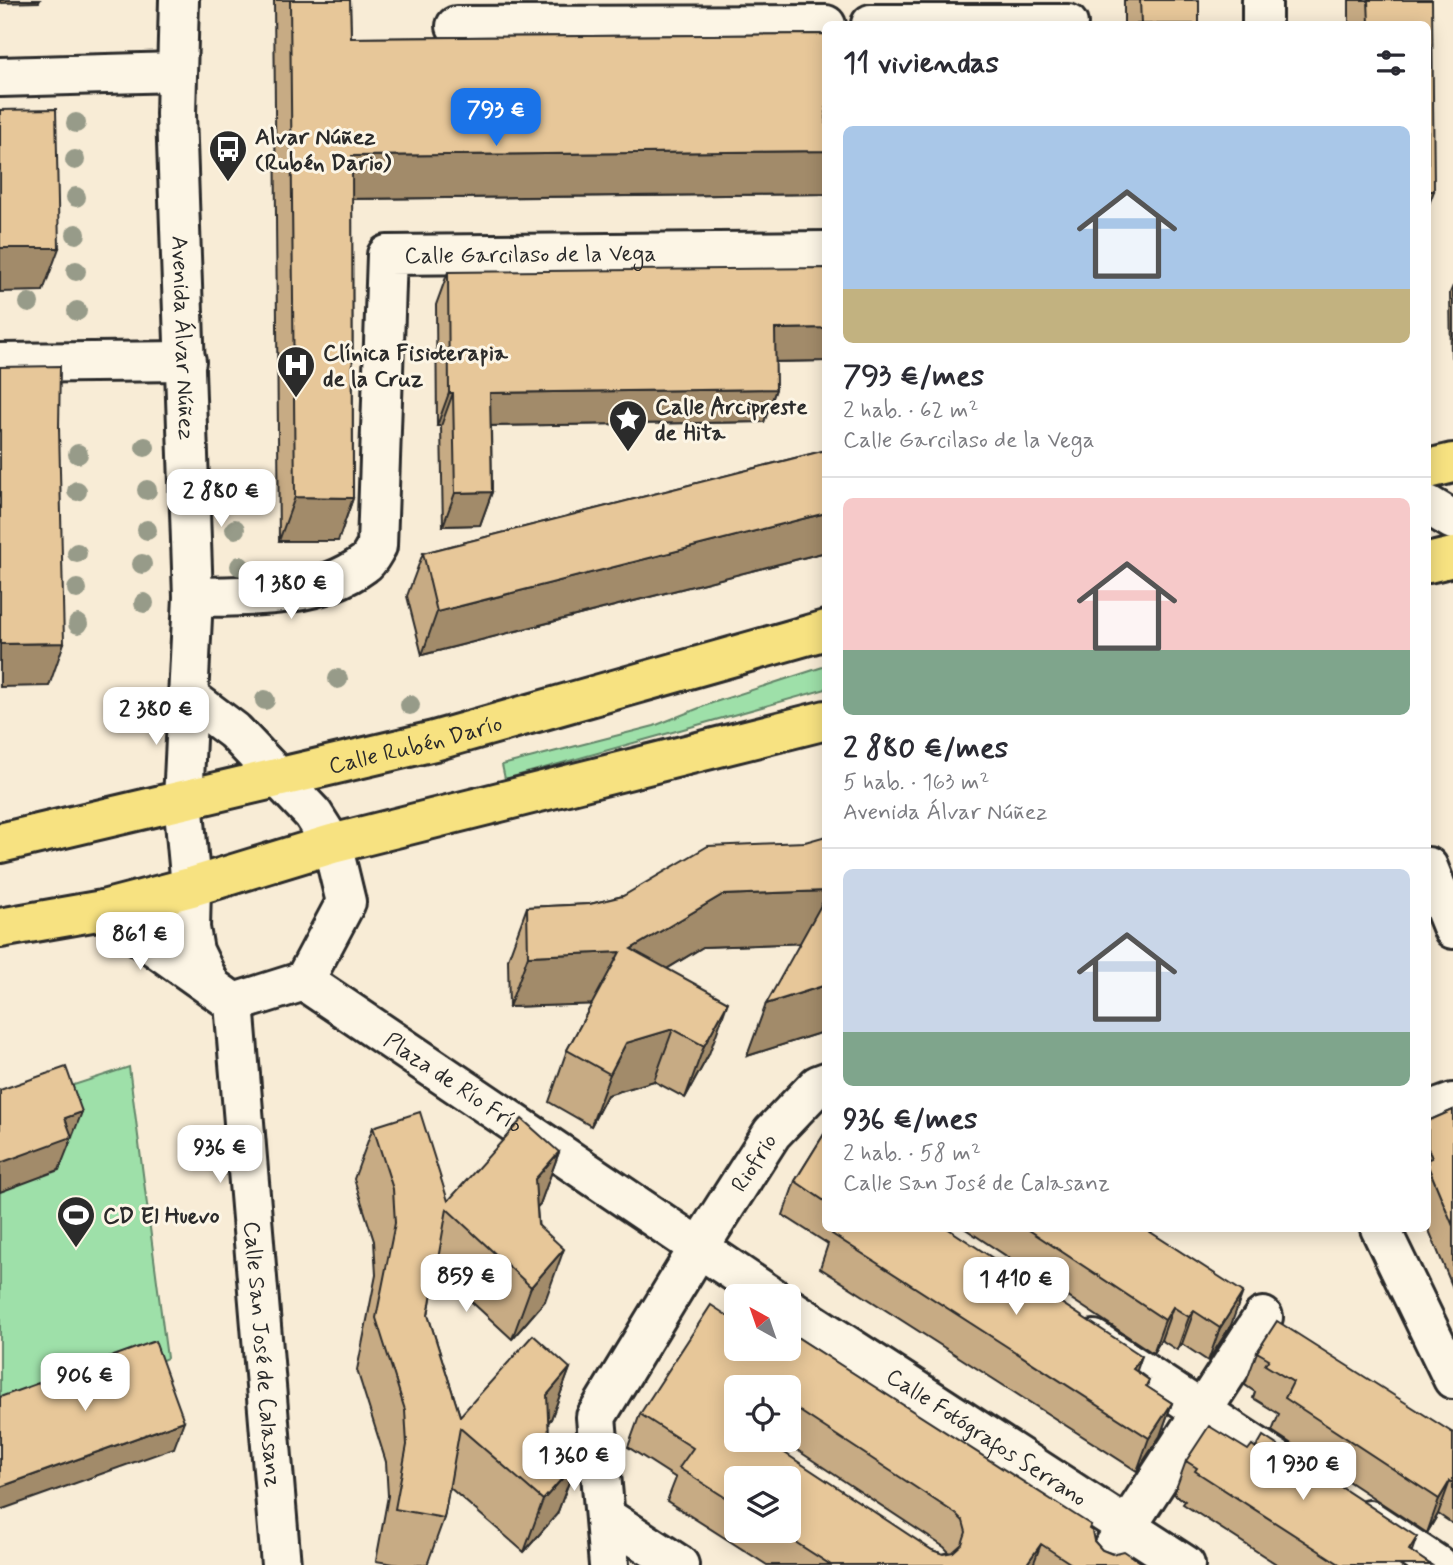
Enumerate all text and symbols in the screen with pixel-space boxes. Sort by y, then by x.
text: 11 viviendas [843,44,999,83]
icon: filters [1372,44,1410,82]
pin: 793 € [447,88,545,148]
text: 793 € [467,96,525,126]
place label: Alvar Núñez (Rubén Dario) [255,123,392,179]
bus stop icon: Alvar Núñez (Rubén Dario) [207,128,249,183]
icon: home [1064,171,1190,297]
street label: Avenida Álvar Núñez [163,235,200,441]
street label: Calle Garcilaso de la Vega [404,240,656,272]
place label: Clínica Fisioterapia de la Cruz [323,339,509,395]
hospital icon: Clínica Fisioterapia de la Cruz [275,344,317,399]
text: 793 €/mes [843,357,984,396]
place label: Calle Arcipreste de Hita [655,393,808,449]
text: 2 hab. · 62 m² [843,396,978,426]
place icon: Calle Arcipreste de Hita [607,398,649,453]
text: Calle Garcilaso de la Vega [843,426,1094,456]
pin: 2 880 € [156,470,286,529]
text: 2 880 € [183,477,259,507]
icon: home [1064,543,1190,669]
pin: 1 380 € [226,562,356,621]
text: 1 380 € [255,569,327,599]
pin: 2 380 € [91,688,221,747]
text: 2 380 € [119,695,193,725]
street label: Calle Rubén Darío [326,709,506,782]
text: 2 880 €/mes [843,729,1008,768]
text: 5 hab. · 163 m² [843,768,989,798]
text: Avenida Álvar Núñez [843,798,1048,828]
pin: 861 € [91,912,189,972]
icon: home [1064,914,1190,1040]
text: 861 € [112,920,168,950]
street label: Plaza de Río Frío [377,1026,528,1141]
text: 936 €/mes [843,1100,978,1139]
pin: 936 € [171,1126,269,1185]
street label: Riofrio [725,1128,785,1198]
text: 936 € [193,1133,247,1163]
text: 2 hab. · 58 m² [843,1139,981,1169]
text: Calle San José de Calasanz [843,1169,1110,1199]
sports icon: CD El Huevo [55,1194,97,1249]
place label: CD El Huevo [103,1202,220,1232]
street label: Calle San José de Calasanz [235,1220,287,1489]
pin: 859 € [417,1254,515,1314]
pin: 1 410 € [951,1258,1081,1317]
text: 859 € [437,1262,495,1292]
text: 1 410 € [979,1265,1053,1295]
north arrow [724,1284,802,1362]
map controls [724,1284,801,1543]
pin: 906 € [36,1354,134,1413]
text: 906 € [57,1361,113,1391]
street label: Calle Fotógrafos Serrano [880,1362,1092,1514]
button: locate [724,1375,801,1452]
pin: 1 360 € [509,1434,639,1493]
text: 1 360 € [538,1441,610,1471]
pin: 1 930 € [1238,1442,1368,1502]
text: 1 930 € [1266,1450,1340,1480]
button: layers [724,1466,801,1543]

